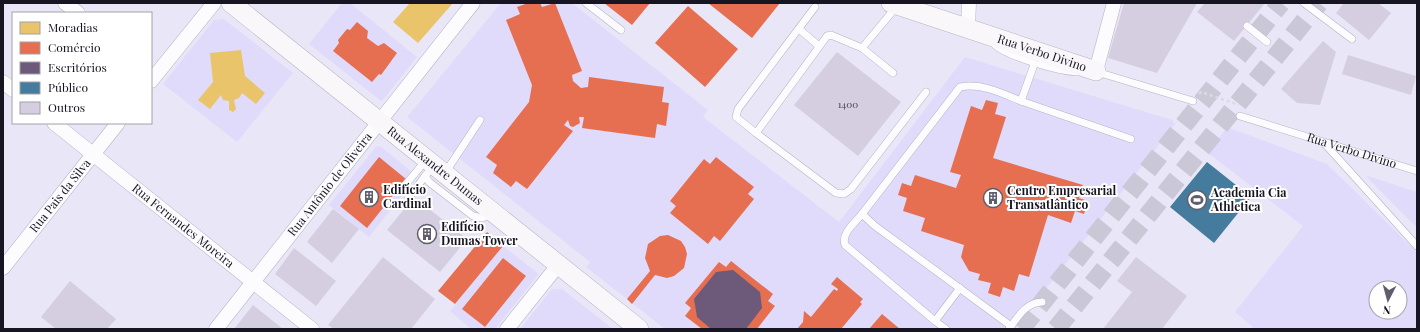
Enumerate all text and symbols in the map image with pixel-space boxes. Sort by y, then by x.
legend [12,12,152,124]
text: Moradias [48,19,98,35]
street label: Rua Verbo Divino [996,30,1089,74]
text: Comércio [48,39,101,55]
text: Escritórios [48,59,107,75]
text: Público [48,79,88,95]
house number: 1400 [838,97,858,111]
text: Outros [48,99,85,115]
street label: Rua Alexandre Dumas [384,122,487,208]
street label: Rua Verbo Divino [1305,128,1399,171]
street label: Rua Antônio de Oliveira [283,129,375,239]
street label: Rua Pais da Silva [25,155,93,235]
street label: Rua Fernandes Moreira [129,180,238,271]
place label: Edifício Cardinal [383,181,432,211]
place label: Centro Empresarial Transatlântico [1007,182,1117,212]
place label: Academia Cia Athletica [1210,184,1287,214]
building icon: Edifício Cardinal [358,186,380,208]
building icon: Centro Empresarial Transatlântico [982,187,1004,209]
sports icon: Academia Cia Athletica [1186,189,1208,211]
place label: Edifício Dumas Tower [441,218,518,248]
building icon: Edifício Dumas Tower [416,223,438,245]
north arrow [1368,280,1408,320]
text: N [1382,303,1392,318]

